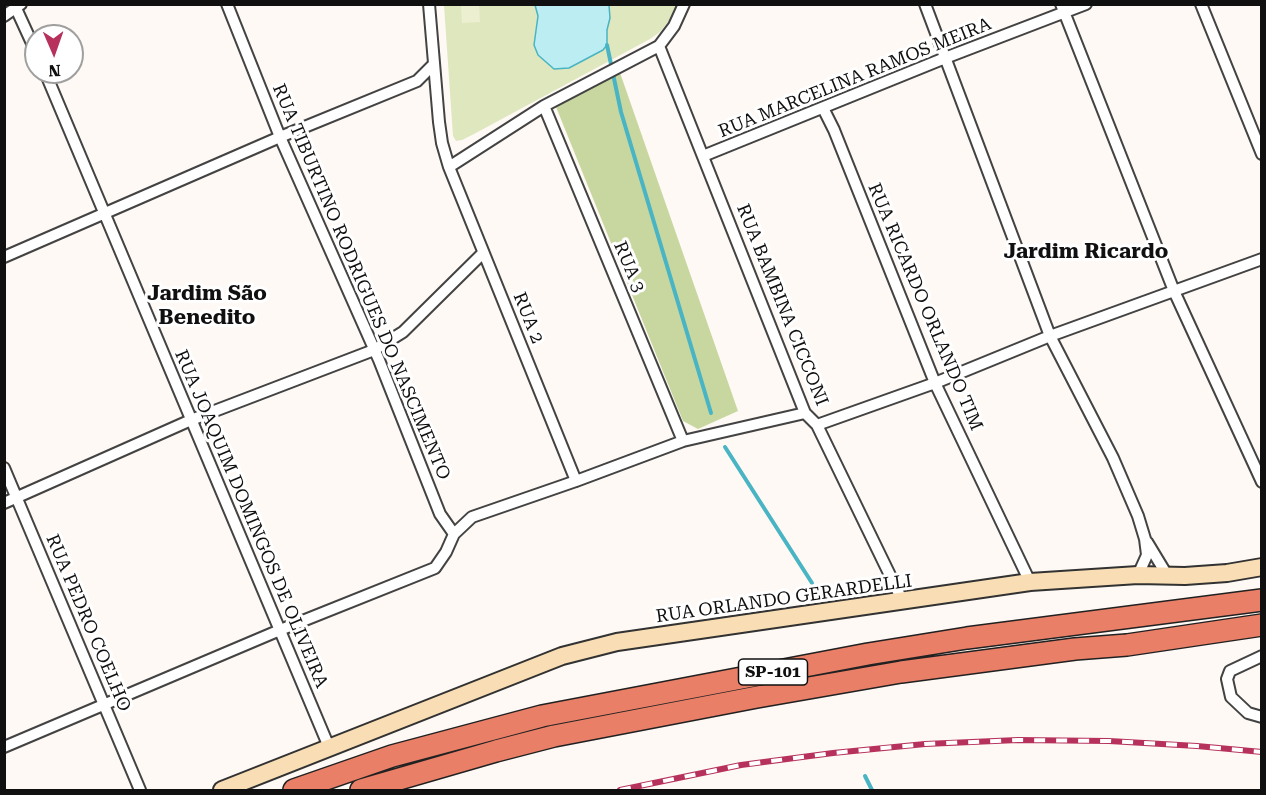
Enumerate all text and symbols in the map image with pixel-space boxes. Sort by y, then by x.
street label: RUA MARCELINA RAMOS MEIRA [716,13,994,143]
north arrow [24,24,84,84]
text: N [48,61,61,80]
street label: RUA TIBURTINO RODRIGUES DO NASCIMENTO [267,81,455,483]
street label: RUA RICARDO ORLANDO TIM [863,180,987,434]
street label: RUA BAMBINA CICCONI [732,201,832,409]
street label: RUA 3 [609,238,649,296]
district label: Jardim Ricardo [1004,239,1168,265]
district label: Jardim São Benedito [147,281,267,331]
street label: RUA 2 [508,289,548,347]
street label: RUA JOAQUIM DOMINGOS DE OLIVEIRA [170,347,332,691]
street label: RUA PEDRO COELHO [41,531,135,715]
street label: RUA ORLANDO GERARDELLI [654,570,914,628]
road number: SP-101 [738,659,808,685]

